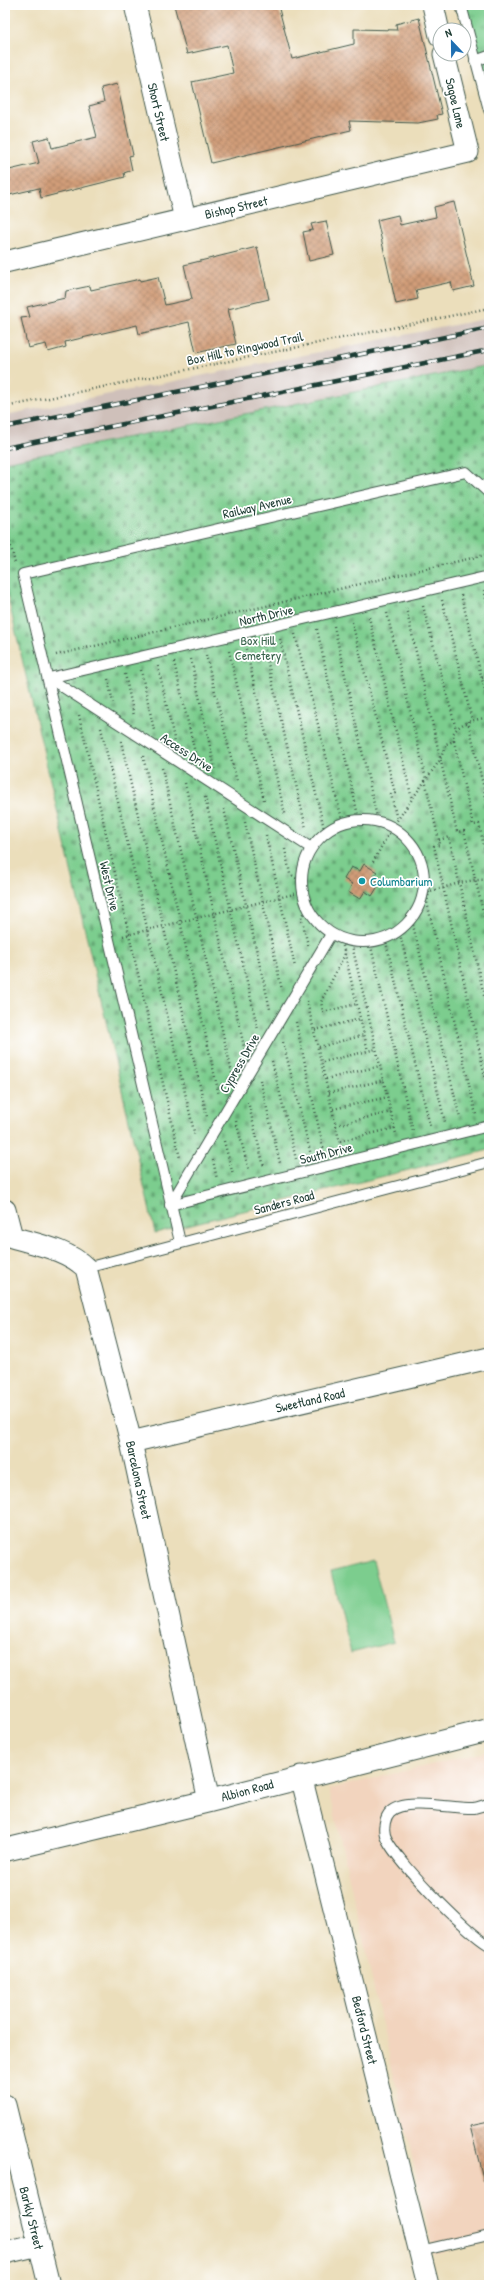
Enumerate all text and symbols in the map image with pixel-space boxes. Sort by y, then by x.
north arrow [432,22,472,62]
text: N [443,25,454,40]
street label: Sagoe Lane [441,76,471,130]
street label: Short Street [144,81,175,143]
street label: Bishop Street [203,191,270,223]
street label: Box Hill to Ringwood Trail [185,327,305,369]
street label: Railway Avenue [221,489,293,523]
street label: North Drive [237,600,295,630]
park label: Box Hill Cemetery [235,631,282,664]
street label: Access Drive [157,728,217,776]
street label: West Drive [96,860,124,912]
place label: Columbarium [370,872,432,890]
marker: Columbarium [357,876,367,886]
street label: Cypress Drive [215,1030,263,1096]
street label: South Drive [298,1138,354,1168]
street label: Sanders Road [252,1185,316,1219]
street label: Sweetland Road [274,1383,346,1417]
street label: Barcelona Street [122,1439,156,1521]
street label: Albion Road [219,1774,275,1806]
street label: Bedford Street [348,1994,382,2067]
street label: Barkly Street [15,2185,49,2252]

